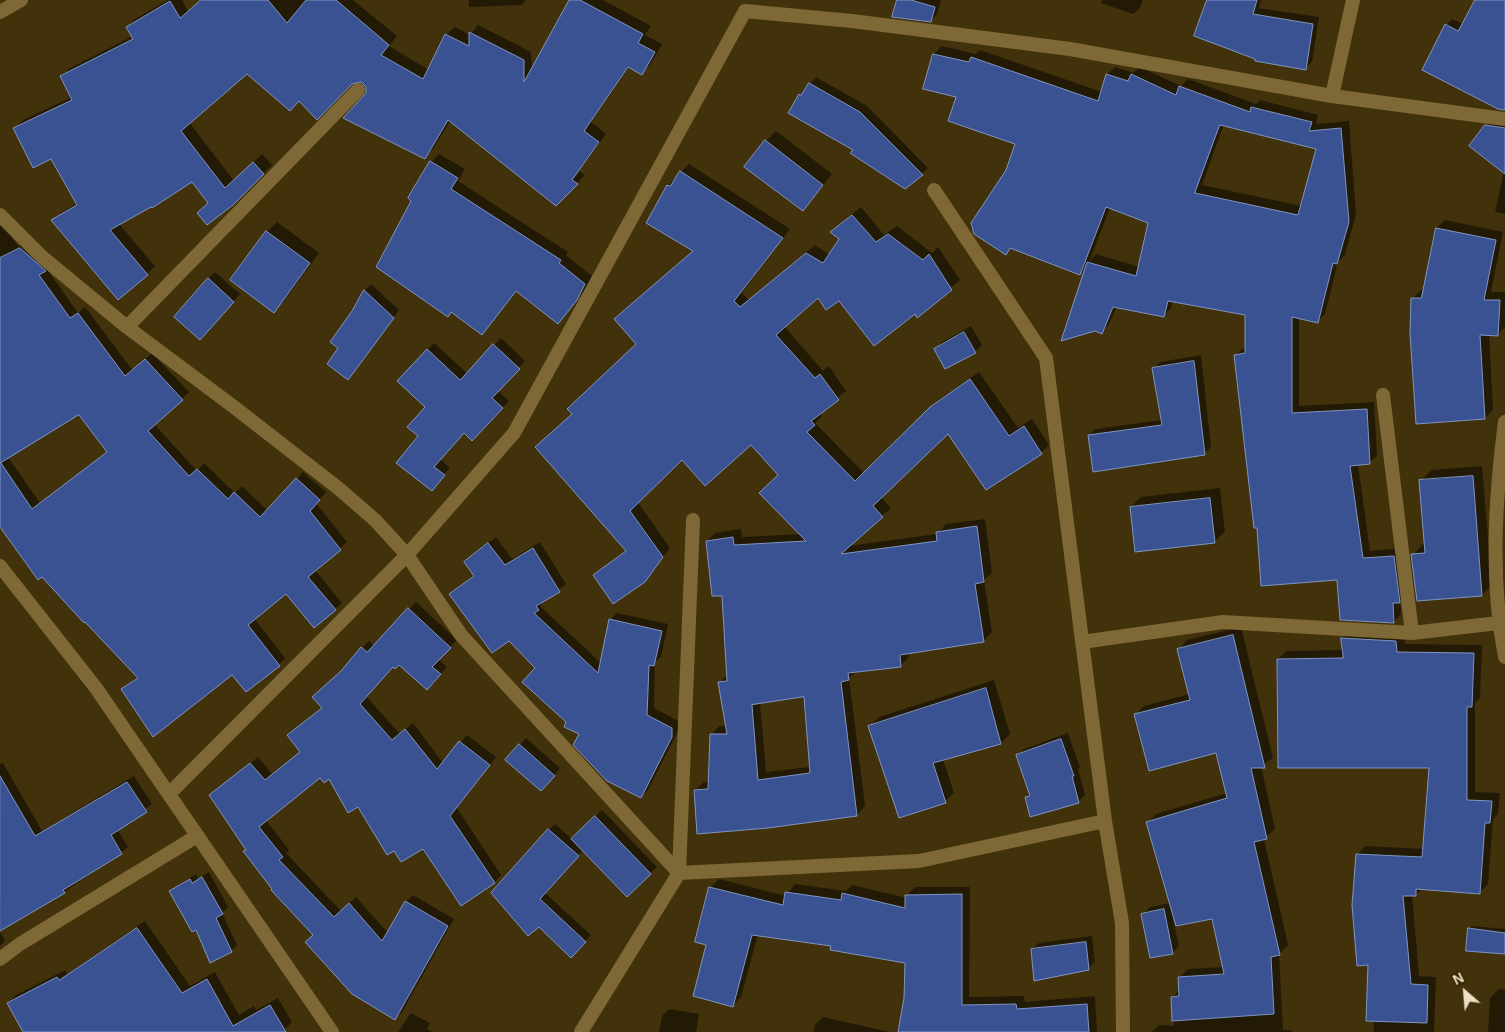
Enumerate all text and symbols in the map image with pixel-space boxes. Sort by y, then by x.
north arrow [1440,967,1490,1017]
text: N [1450,969,1466,988]

